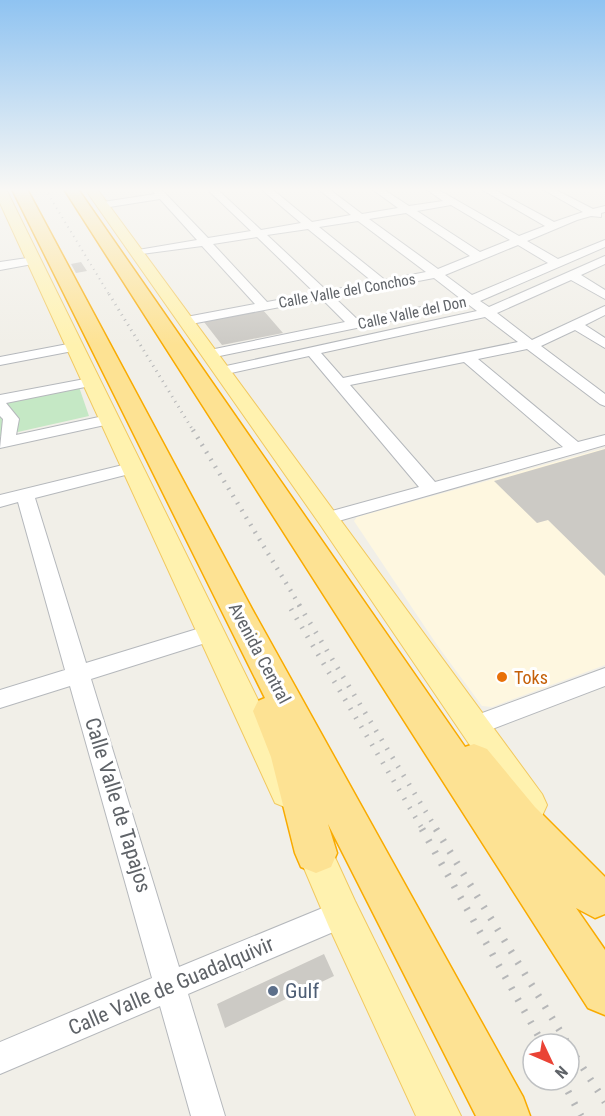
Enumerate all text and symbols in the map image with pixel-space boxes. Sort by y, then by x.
street label: Calle Valle del Conchos [277,270,417,312]
street label: Calle Valle del Don [356,293,468,333]
street label: Avenida Central [225,599,295,707]
place label: Toks [514,667,548,688]
marker: Toks [495,670,509,684]
street label: Calle Valle de Tapajos [80,715,156,895]
street label: Calle Valle de Guadalquivir [65,932,277,1040]
place label: Gulf [285,979,319,1003]
marker: Gulf [266,984,280,998]
north arrow [521,1032,581,1092]
text: N [551,1062,572,1082]

